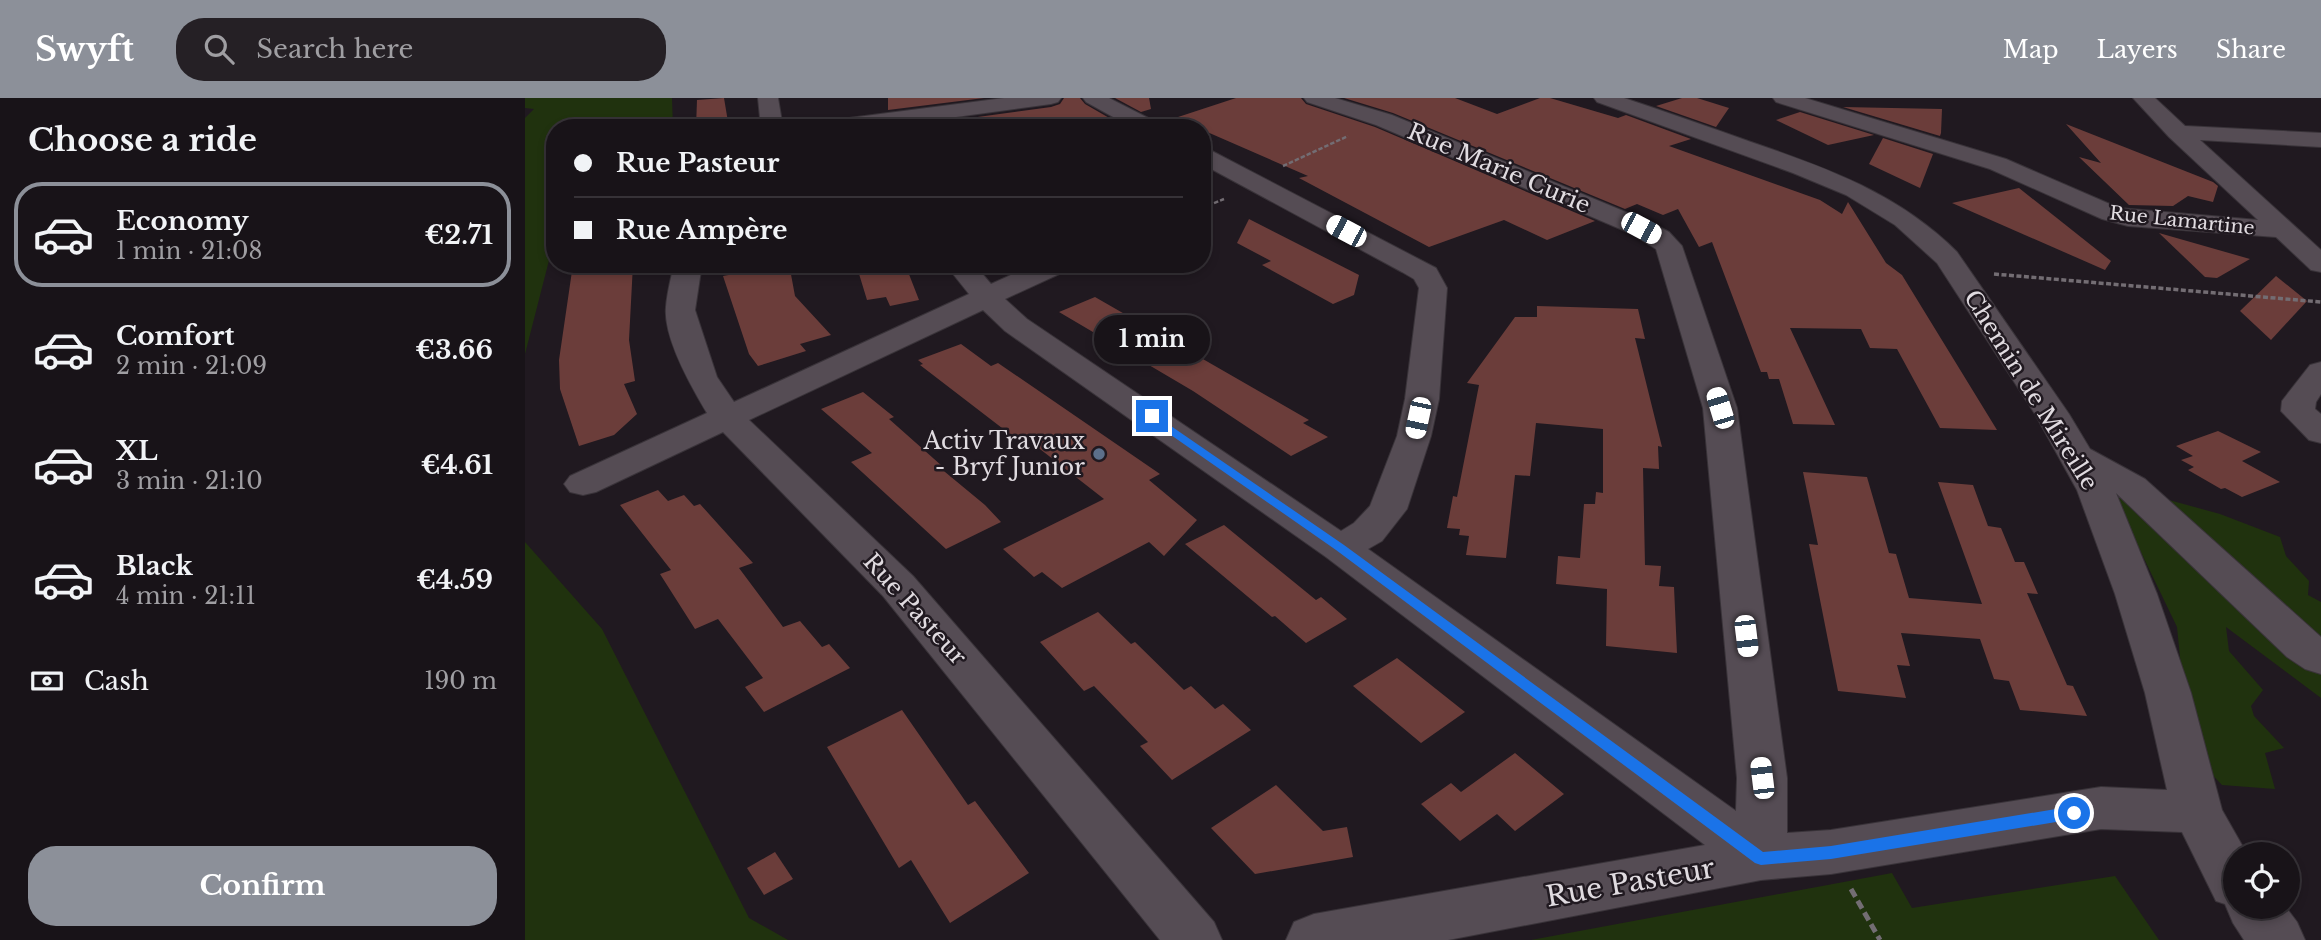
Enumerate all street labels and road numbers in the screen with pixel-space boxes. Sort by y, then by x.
street label: Rue Marie Curie [1404,117,1594,219]
street label: Rue Lamartine [2108,201,2256,240]
street label: Chemin de Mireille [1958,285,2104,495]
street label: Rue Pasteur [858,548,972,671]
street label: Rue Pasteur [1543,850,1718,915]

